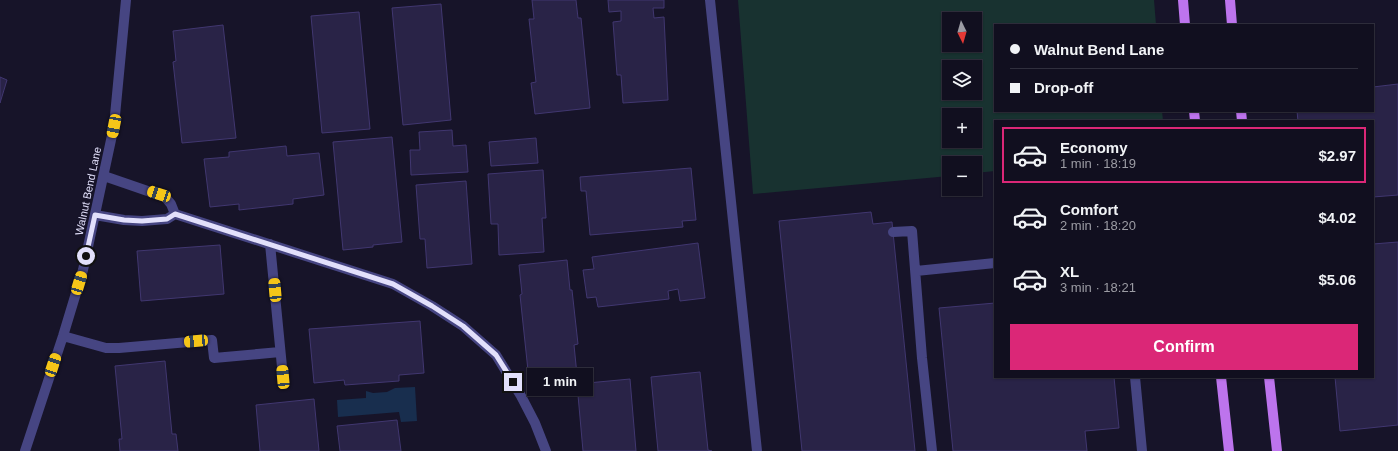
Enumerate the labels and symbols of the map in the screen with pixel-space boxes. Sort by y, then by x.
north arrow [942,12,982,52]
car [106,113,122,139]
street label: Walnut Bend Lane [73,146,103,236]
car [146,185,172,203]
route start [77,247,95,265]
car [70,270,88,296]
car [268,278,282,302]
car [184,334,208,348]
car [44,352,62,378]
car [276,365,290,389]
callout: 1 min [527,368,593,396]
route end [504,373,522,391]

